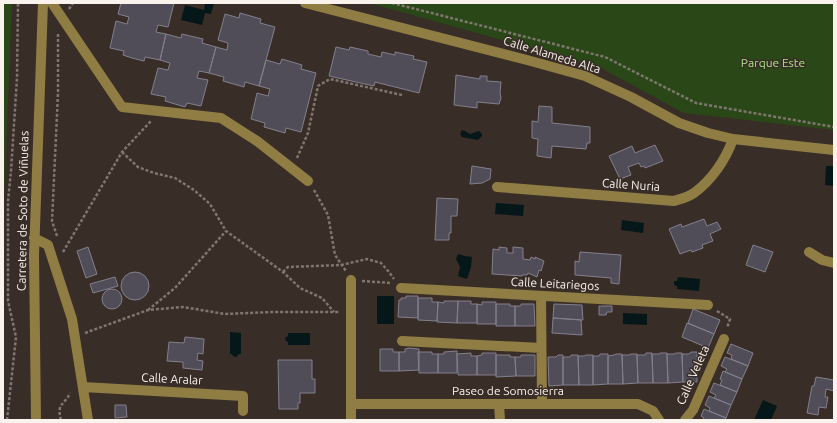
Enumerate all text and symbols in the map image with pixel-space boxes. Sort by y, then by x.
street label: Calle Alameda Alta [502,34,602,76]
park label: Parque Este [741,56,805,69]
street label: Carretera de Soto de Viñuelas [15,131,30,291]
street label: Calle Nuria [602,176,661,193]
street label: Calle Leitariegos [510,275,600,292]
street label: Calle Veleta [674,343,711,407]
street label: Calle Aralar [141,370,204,387]
street label: Paseo de Somosierra [452,384,564,397]

